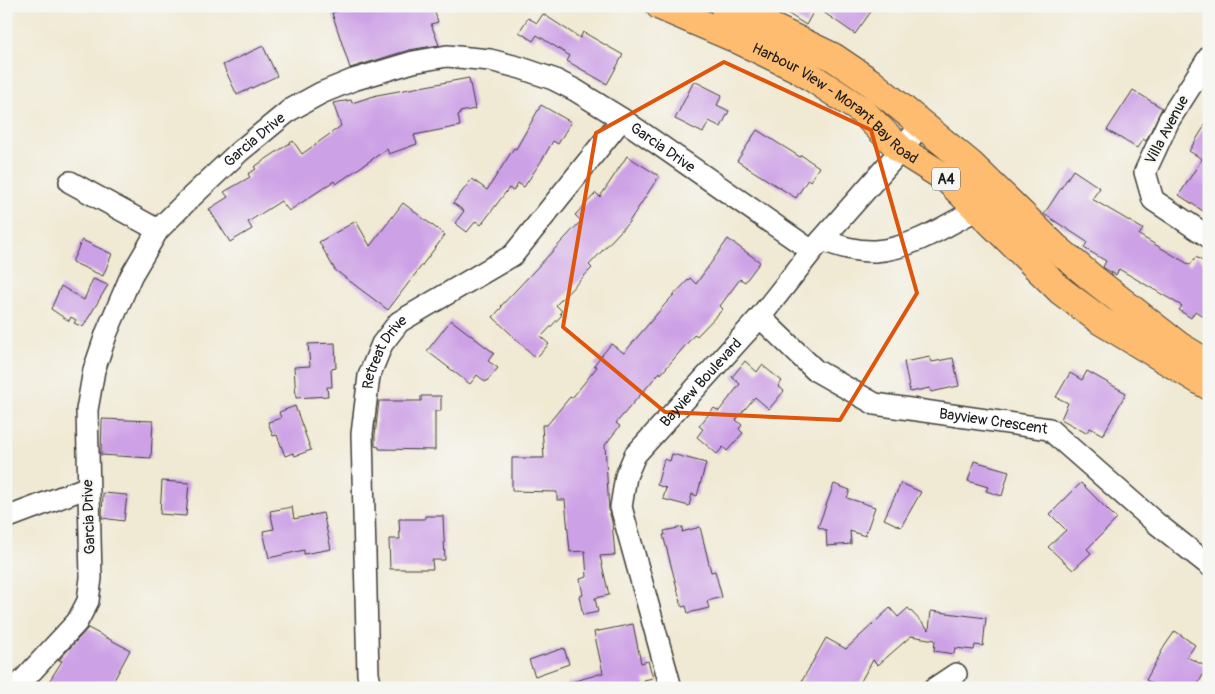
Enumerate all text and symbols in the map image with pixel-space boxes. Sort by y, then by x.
street label: Harbour View - Morant Bay Road [749,38,922,168]
street label: Villa Avenue [1141,92,1193,168]
street label: Garcia Drive [220,108,290,171]
street label: Garcia Drive [627,118,699,177]
road number: A4 [932,168,960,190]
street label: Retreat Drive [358,310,410,390]
street label: Bayview Boulevard [656,334,746,431]
street label: Bayview Crescent [938,404,1050,438]
street label: Garcia Drive [78,479,100,555]

